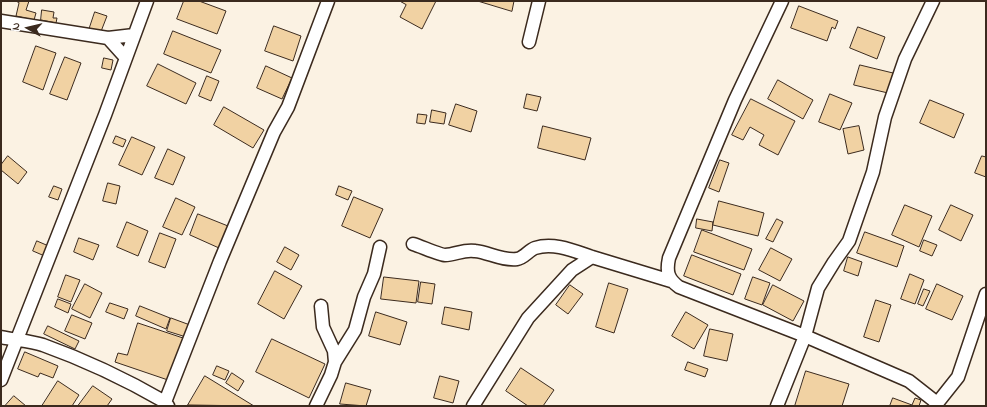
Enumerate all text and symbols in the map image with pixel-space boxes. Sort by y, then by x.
north arrow [8,8,48,48]
text: N [8,22,25,31]

